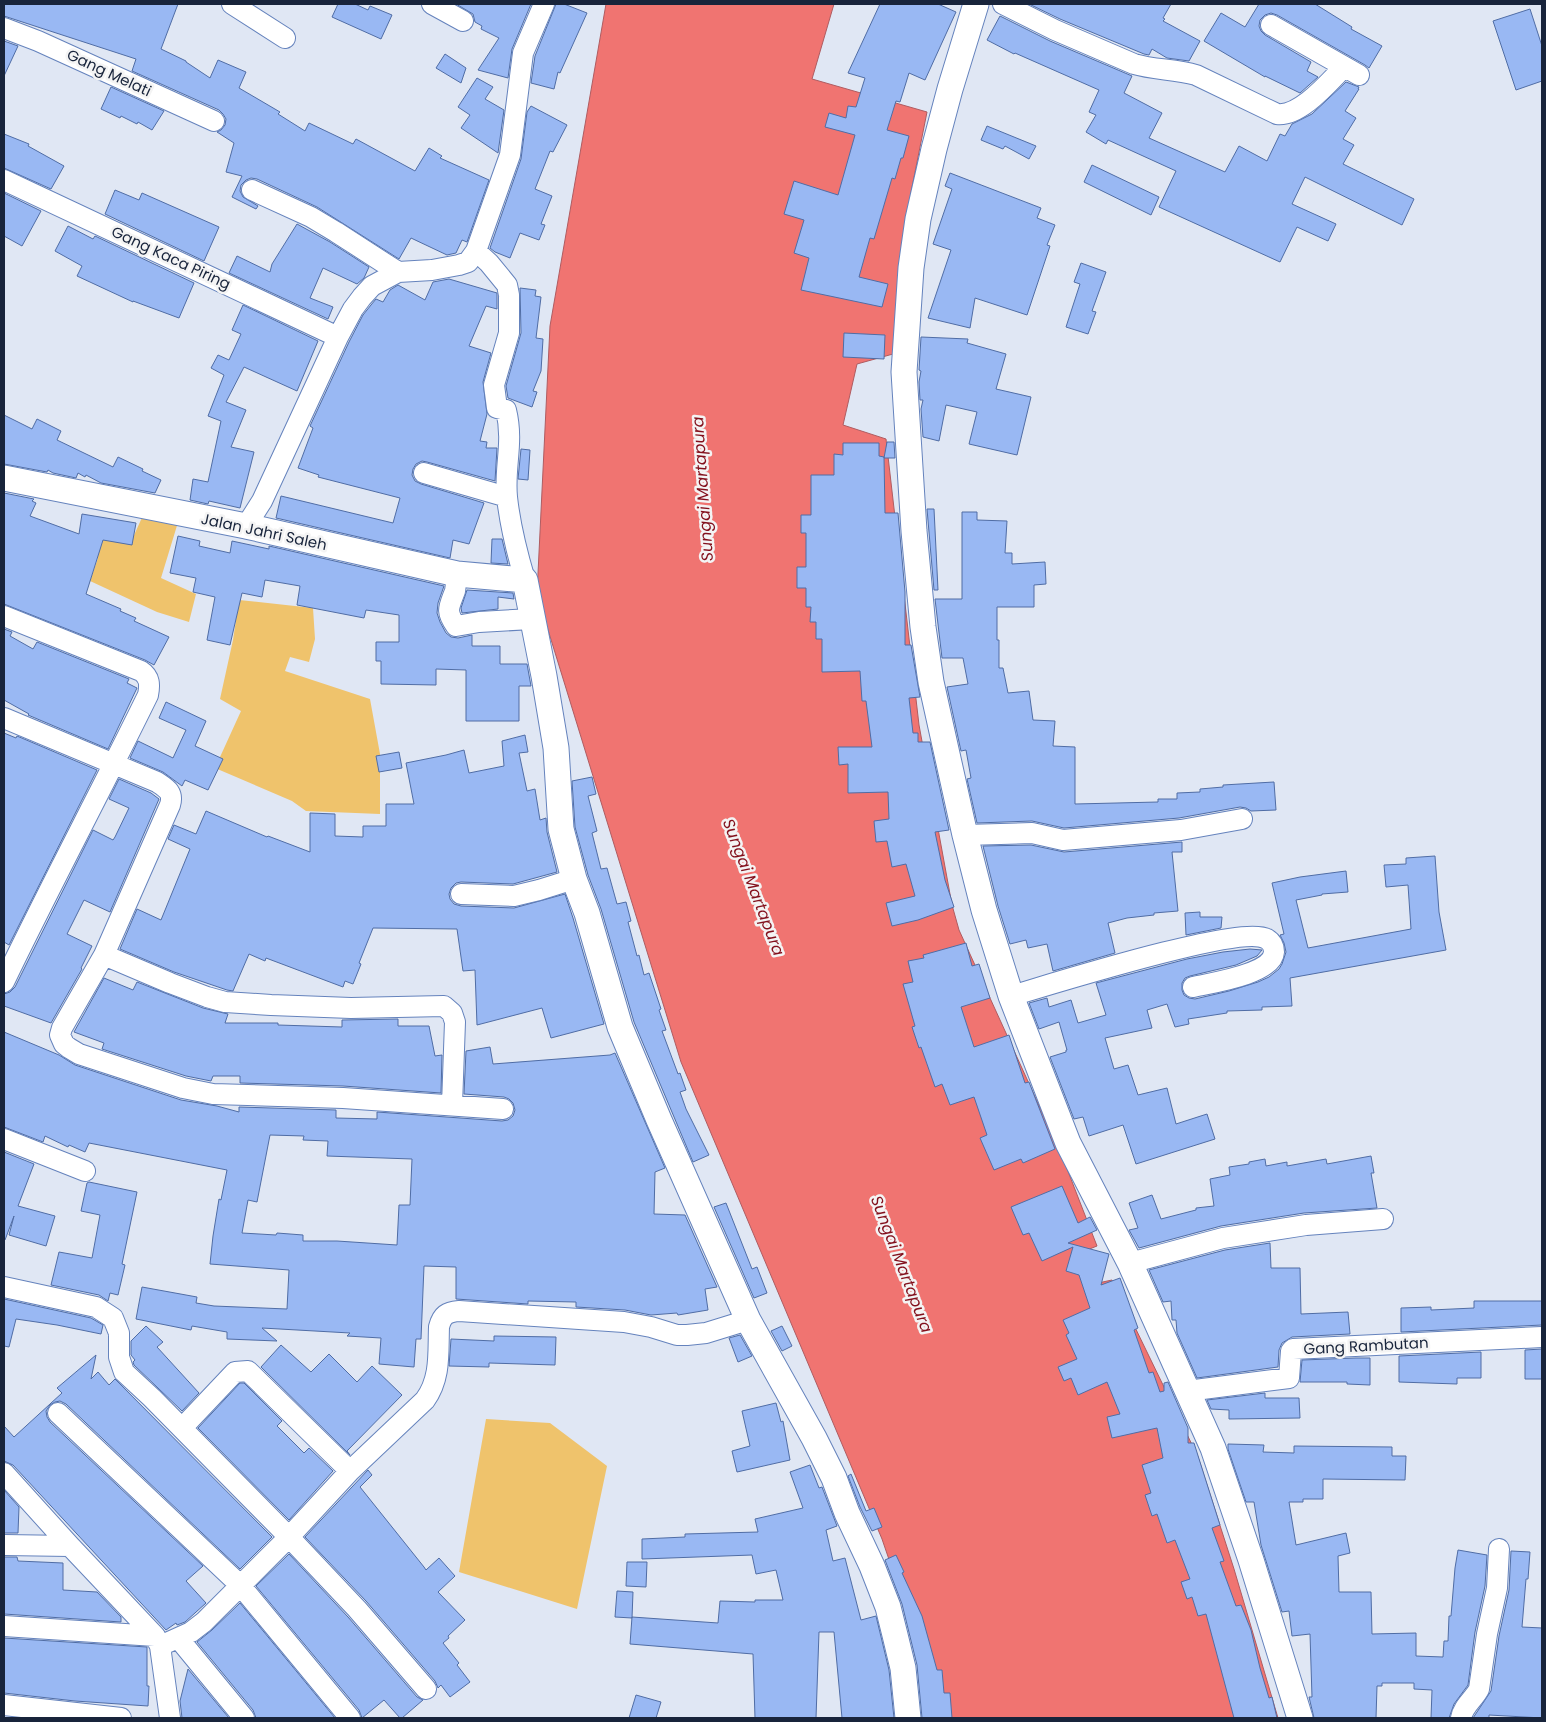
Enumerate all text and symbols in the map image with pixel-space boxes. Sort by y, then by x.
street label: Gang Melati [64,44,155,101]
street label: Gang Kaca Piring [108,221,234,294]
water label: Sungai Martapura [686,416,719,562]
street label: Jalan Jahri Saleh [199,508,329,555]
water label: Sungai Martapura [717,815,790,959]
water label: Sungai Martapura [865,1192,938,1336]
street label: Gang Rambutan [1303,1332,1429,1359]

